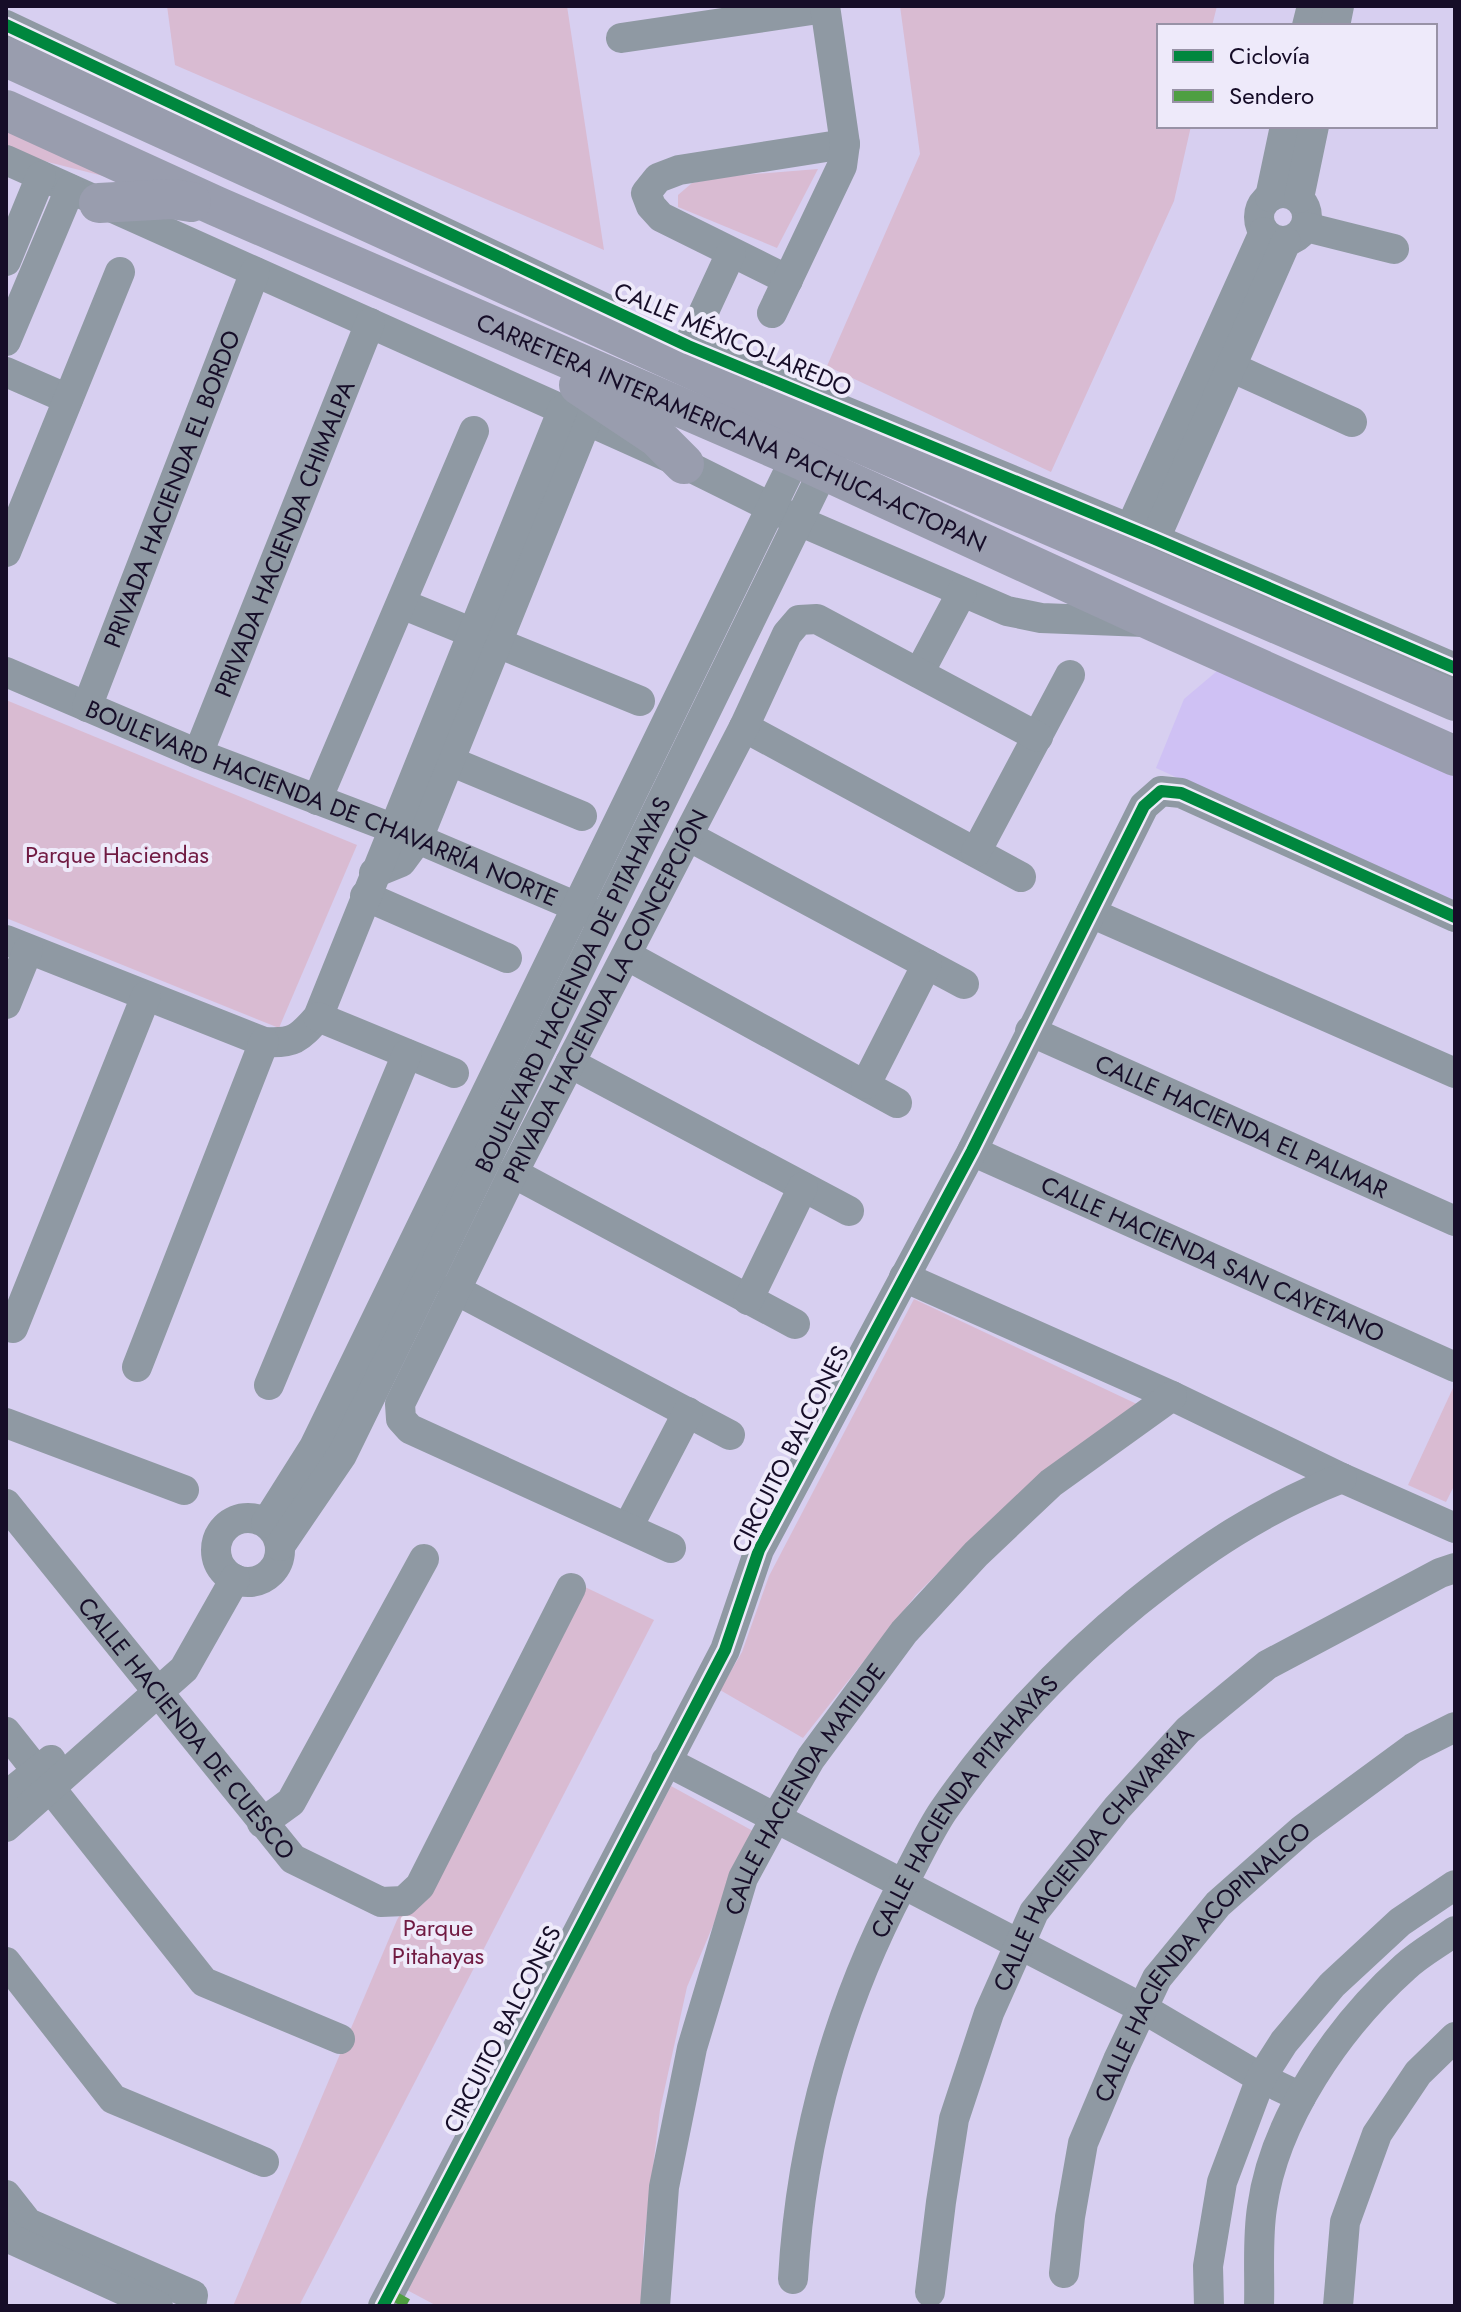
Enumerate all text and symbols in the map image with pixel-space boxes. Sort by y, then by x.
legend [1157,24,1437,128]
text: Ciclovía [1229,38,1310,73]
text: Sendero [1229,78,1314,113]
street label: CALLE MÉXICO-LAREDO [609,273,857,405]
street label: CARRETERA INTERAMERICANA PACHUCA-ACTOPAN [471,304,993,560]
street label: PRIVADA HACIENDA EL BORDO [94,325,248,653]
street label: PRIVADA HACIENDA CHIMALPA [205,375,363,702]
street label: BOULEVARD HACIENDA DE CHAVARRÍA NORTE [80,691,564,914]
street label: BOULEVARD HACIENDA DE PITAHAYAS [465,790,679,1178]
street label: PRIVADA HACIENDA LA CONCEPCIÓN [493,803,716,1189]
park label: Parque Haciendas [25,837,209,872]
street label: CALLE HACIENDA EL PALMAR [1090,1045,1394,1207]
street label: CALLE HACIENDA SAN CAYETANO [1036,1167,1390,1351]
street label: CIRCUITO BALCONES [723,1339,857,1559]
street label: CALLE HACIENDA DE CUESCO [70,1589,304,1867]
street label: CALLE HACIENDA MATILDE [715,1655,893,1919]
street label: CALLE HACIENDA PITAHAYAS [861,1666,1066,1944]
street label: CALLE HACIENDA CHAVARRÍA [983,1718,1201,1997]
street label: CALLE HACIENDA ACOPINALCO [1085,1813,1318,2107]
park label: Parque Pitahayas [392,1910,484,1973]
street label: CIRCUITO BALCONES [435,1919,569,2139]

